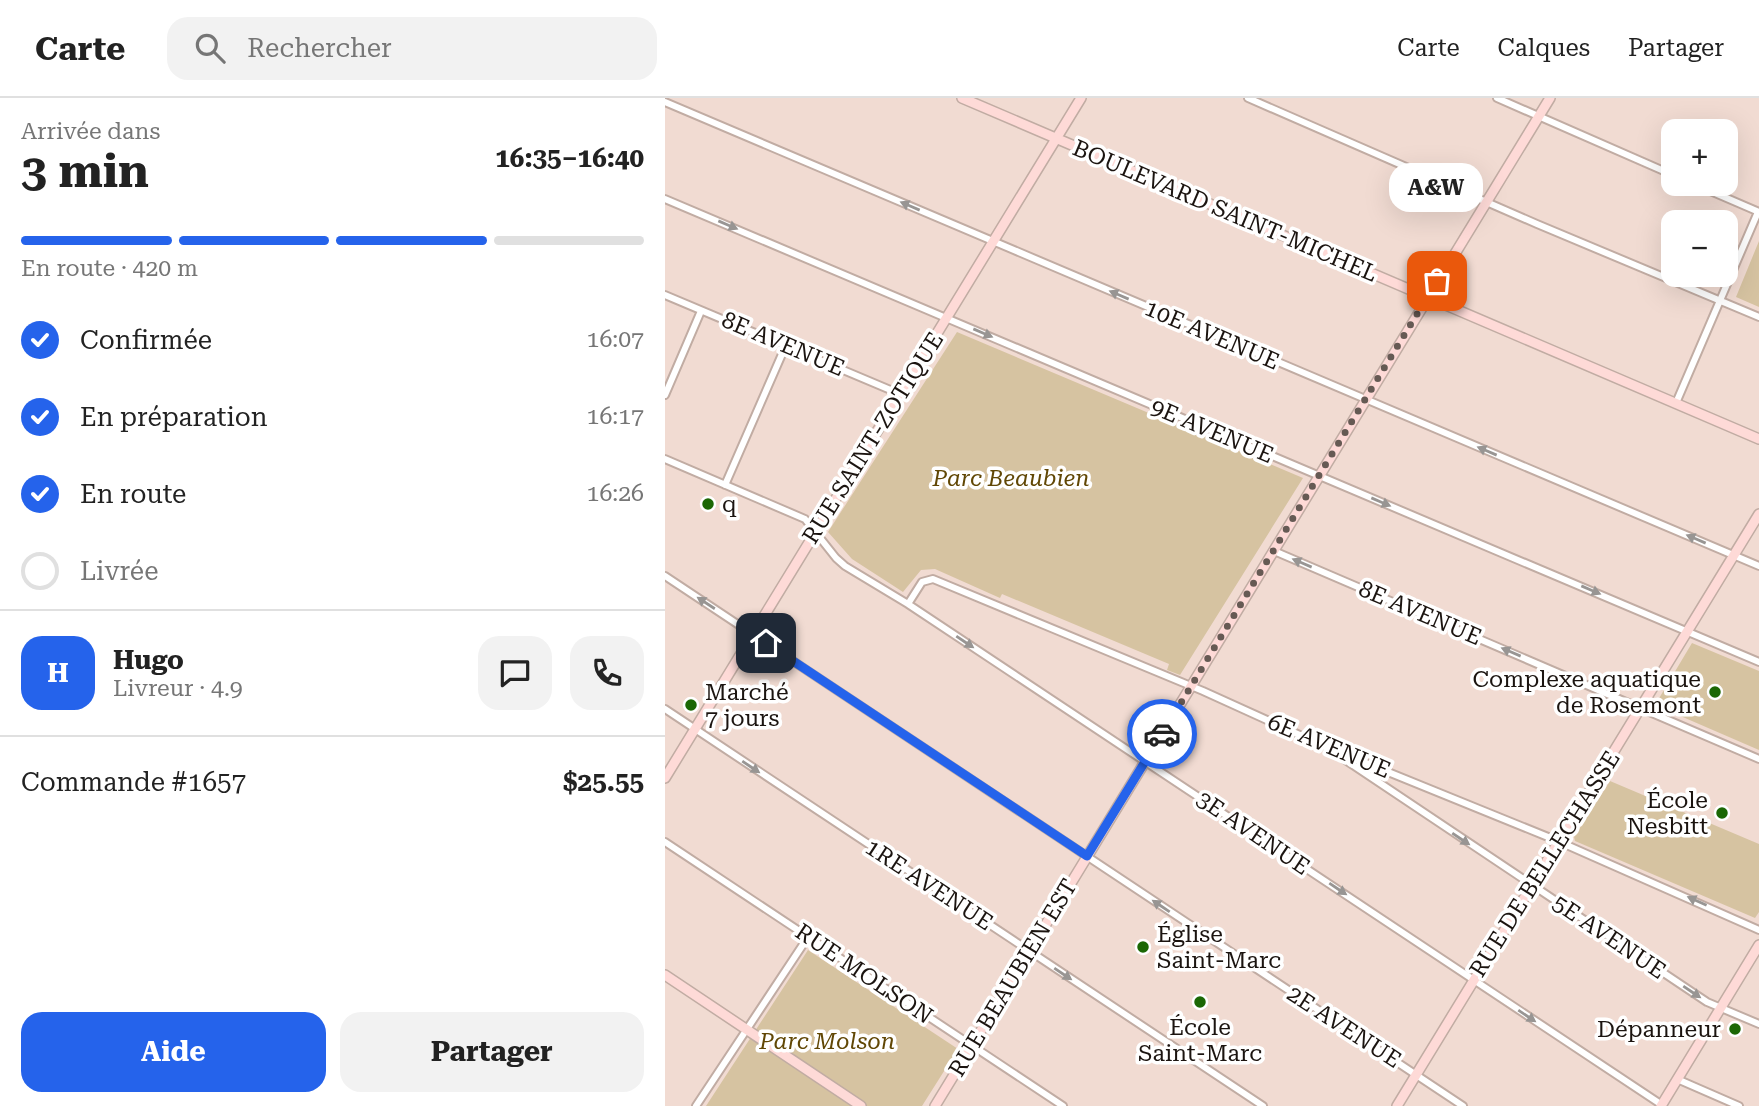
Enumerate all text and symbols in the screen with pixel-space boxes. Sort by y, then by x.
search box [167,17,657,80]
text: Carte [35,29,125,68]
icon: search [191,29,229,67]
text: Rechercher [247,33,392,63]
text: Carte [1397,34,1460,62]
text: Calques [1498,34,1590,62]
text: Partager [1628,34,1724,62]
text: Arrivée dans [21,118,160,145]
map controls [1661,119,1738,287]
button: + [1661,119,1738,196]
street label: BOULEVARD SAINT-MICHEL [1069,134,1381,288]
text: 16:35–16:40 [495,143,644,173]
text: 3 min [21,144,149,198]
callout: A&W [1390,162,1484,211]
text: A&W [1408,174,1464,201]
one-way arrow [900,200,920,212]
button: − [1661,210,1738,287]
one-way arrow [718,220,739,231]
pin [1407,251,1467,311]
text: En route · 420 m [21,255,198,282]
icon: bag [1418,262,1456,300]
one-way arrow [1109,289,1130,300]
street label: 10E AVENUE [1141,295,1283,375]
street label: 8E AVENUE [718,306,848,382]
icon: check [21,321,59,359]
text: Confirmée [80,325,212,355]
text: 16:07 [587,326,644,353]
street label: RUE SAINT-ZOTIQUE [797,327,949,549]
one-way arrow [972,328,993,339]
street label: 9E AVENUE [1147,393,1277,469]
icon: check [21,398,59,436]
text: En préparation [80,402,268,432]
text: 16:17 [587,403,644,430]
one-way arrow [1476,445,1497,456]
park label: Parc Beaubien [932,465,1089,492]
icon: check [21,475,59,513]
text: En route [80,479,186,509]
text: 16:26 [587,480,644,507]
place label: q [722,491,737,518]
marker: q [700,496,716,512]
one-way arrow [1371,497,1392,508]
one-way arrow [1685,534,1706,545]
text: Livrée [80,556,159,586]
one-way arrow [1291,557,1312,568]
street label: 8E AVENUE [1355,575,1485,651]
one-way arrow [1581,585,1602,596]
one-way arrow [697,597,716,610]
pin [736,613,796,673]
icon: home [747,624,785,662]
one-way arrow [955,635,974,648]
button: chat [478,636,552,710]
button: phone [570,636,644,710]
text: Hugo [113,645,184,675]
one-way arrow [1500,646,1521,657]
text: H [47,658,69,688]
place label: Complexe aquatique de Rosemont [1472,666,1701,719]
text: Livreur · 4.9 [113,675,243,702]
place label: Marché 7 jours [705,679,789,732]
marker: Complexe aquatique de Rosemont [1707,684,1723,700]
marker: Marché 7 jours [683,697,699,713]
courier [1127,699,1197,769]
street label: 6E AVENUE [1264,708,1394,784]
icon: car [1143,715,1181,753]
street label: RUE DE BELLECHASSE [1464,746,1626,982]
one-way arrow [742,760,761,773]
text: Commande #1657 [21,767,246,797]
text: $25.55 [563,767,644,797]
street label: 3E AVENUE [1191,785,1315,881]
place label: École Nesbitt [1627,787,1708,840]
marker: École Nesbitt [1714,805,1730,821]
one-way arrow [1452,832,1471,845]
street label: 1RE AVENUE [860,834,998,936]
street label: RUE BEAUBIEN EST [943,874,1083,1082]
one-way arrow [1328,883,1348,896]
street label: 5E AVENUE [1547,889,1671,985]
one-way arrow [1686,896,1707,907]
one-way arrow [1152,899,1170,913]
street label: RUE MOLSON [790,918,938,1030]
place label: Église Saint-Marc [1157,921,1281,974]
marker: Église Saint-Marc [1135,939,1151,955]
one-way arrow [1054,967,1073,980]
street label: 2E AVENUE [1282,980,1406,1074]
one-way arrow [1682,985,1702,998]
marker: École Saint-Marc [1192,994,1208,1010]
one-way arrow [1517,1009,1537,1022]
button: Aide [21,1012,326,1092]
button: Partager [340,1012,644,1092]
place label: École Saint-Marc [1138,1014,1262,1067]
place label: Dépanneur [1597,1016,1721,1043]
marker: Dépanneur [1727,1021,1743,1037]
park label: Parc Molson [758,1028,895,1055]

